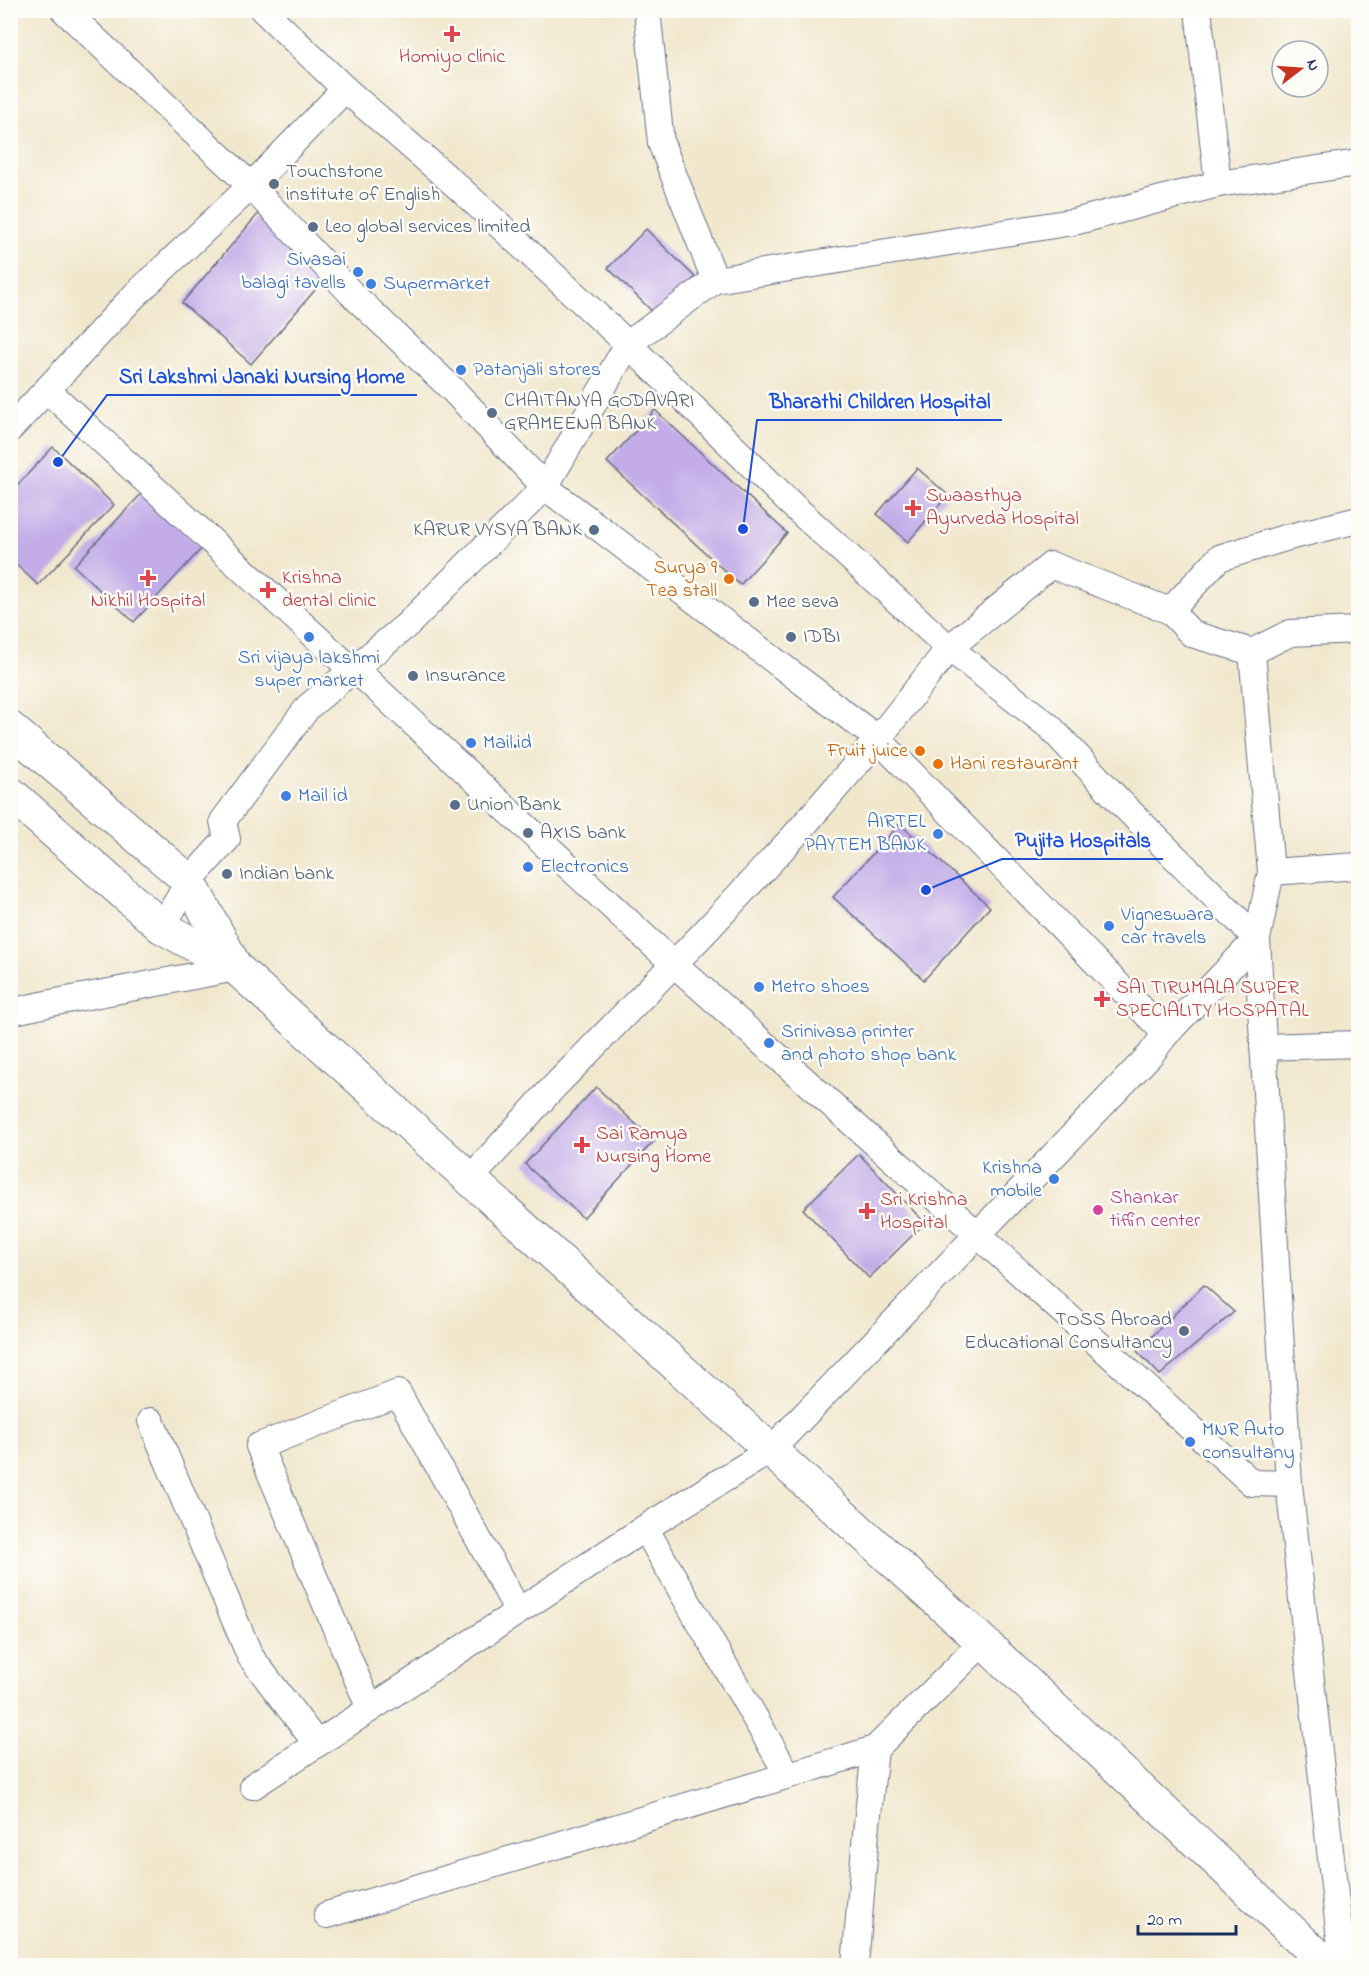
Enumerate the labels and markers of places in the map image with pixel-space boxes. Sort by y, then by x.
marker: Homiyo clinic [443,25,461,43]
place label: Homiyo clinic [399,43,505,72]
place label: Touchstone institute of English [286,158,440,211]
marker: Touchstone institute of English [267,177,281,191]
place label: Leo global services limited [325,213,531,243]
marker: Leo global services limited [306,220,320,234]
place label: Sivasai balagi tavells [241,246,346,299]
marker: Sivasai balagi tavells [351,265,365,279]
place label: Supermarket [383,270,490,299]
marker: Supermarket [364,277,378,291]
callout: Sri Lakshmi Janaki Nursing Home [107,356,417,395]
place label: Patanjali stores [473,356,601,385]
marker: Patanjali stores [454,363,468,377]
callout: Bharathi Children Hospital [757,381,1002,420]
place label: CHAITANYA GODAVARI GRAMEENA BANK [504,387,694,439]
marker: CHAITANYA GODAVARI GRAMEENA BANK [485,406,499,420]
place label: Swaasthya Ayurveda Hospital [926,482,1079,534]
marker: Swaasthya Ayurveda Hospital [904,499,922,517]
place label: KARUR VYSYA BANK [413,516,582,545]
marker: KARUR VYSYA BANK [587,523,601,537]
place label: Surya 9 Tea stall [646,554,717,606]
place label: Krishna dental clinic [282,564,376,616]
marker: Nikhil Hospital [139,569,157,587]
marker: Surya 9 Tea stall [722,572,736,586]
marker: Krishna dental clinic [259,581,277,599]
place label: Nikhil Hospital [91,587,205,616]
place label: Mee seva [766,588,839,617]
marker: Mee seva [747,595,761,609]
place label: IDBI [803,623,841,652]
marker: Sri vijaya lakshmi super market [302,630,316,644]
marker: IDBI [784,630,798,644]
place label: Sri vijaya lakshmi super market [238,644,380,696]
place label: Insurance [425,662,506,691]
marker: Insurance [406,669,420,683]
place label: Mail.id [483,729,532,758]
marker: Mail.id [464,736,478,750]
place label: Fruit juice [826,737,908,766]
marker: Fruit juice [913,744,927,758]
place label: Hani restaurant [950,750,1079,779]
marker: Hani restaurant [931,757,945,771]
place label: Mail id [298,782,348,811]
marker: Mail id [279,789,293,803]
place label: Union Bank [467,791,561,820]
marker: Union Bank [448,798,462,812]
place label: AIRTEL PAYTEM BANK [804,808,927,860]
place label: AXIS bank [540,819,627,848]
callout: Pujita Hospitals [1002,820,1163,859]
marker: AXIS bank [521,826,535,840]
marker: AIRTEL PAYTEM BANK [931,827,945,841]
place label: Electronics [540,853,629,882]
place label: Indian bank [239,860,334,889]
marker: Electronics [521,860,535,874]
marker: Indian bank [220,867,234,881]
place label: Vigneswara car travels [1120,901,1214,953]
marker: Vigneswara car travels [1102,919,1116,933]
place label: Metro shoes [771,973,870,1002]
place label: SAI TIRUMALA SUPER SPECIALITY HOSPATAL [1116,974,1309,1026]
marker: Metro shoes [752,980,766,994]
marker: SAI TIRUMALA SUPER SPECIALITY HOSPATAL [1093,990,1111,1008]
place label: Srinivasa printer and photo shop bank [781,1018,956,1070]
marker: Srinivasa printer and photo shop bank [762,1036,776,1050]
place label: Sai Ramya Nursing Home [596,1120,711,1173]
marker: Sai Ramya Nursing Home [573,1136,591,1154]
place label: Krishna mobile [982,1154,1042,1206]
marker: Krishna mobile [1047,1172,1061,1186]
place label: Shankar tiffin center [1110,1184,1201,1236]
place label: Sri Krishna Hospital [880,1186,967,1238]
marker: Sri Krishna Hospital [858,1202,876,1220]
marker: Shankar tiffin center [1091,1203,1105,1217]
place label: TOSS Abroad Educational Consultancy [964,1306,1172,1358]
marker: TOSS Abroad Educational Consultancy [1177,1324,1191,1338]
place label: MNR Auto consultany [1202,1416,1295,1468]
marker: MNR Auto consultany [1183,1435,1197,1449]

